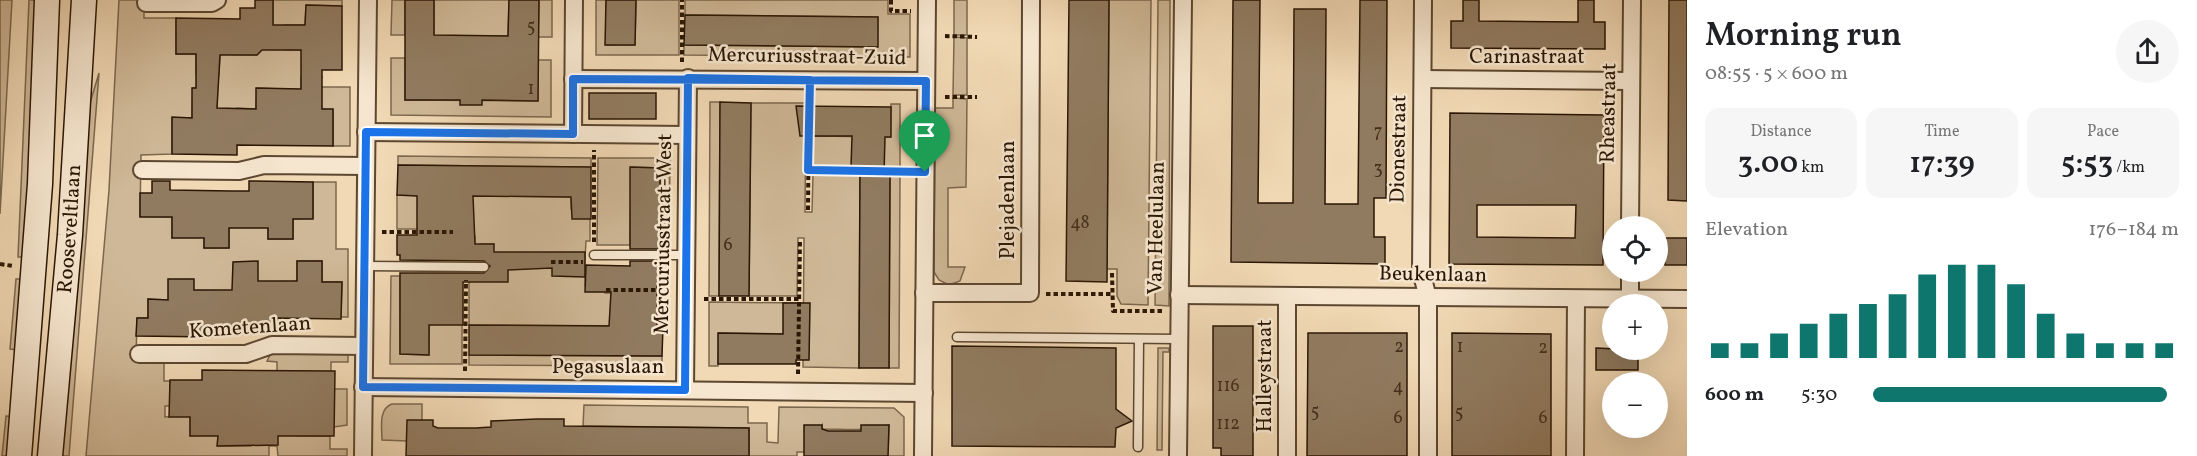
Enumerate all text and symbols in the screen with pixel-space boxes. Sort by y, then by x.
text: Morning run [1705,14,1902,60]
house number: 5 [527,15,535,40]
button: share [2116,20,2179,83]
street label: Mercuriusstraat-Zuid [707,41,907,73]
street label: Carinastraat [1469,43,1585,72]
text: 08:55 · 5 × 600 m [1705,60,1848,88]
street label: Rheastraat [1594,63,1624,163]
house number: 1 [528,77,534,102]
street label: Dionestraat [1384,95,1414,203]
pin [899,110,950,172]
icon: arrive [908,119,941,152]
house number: 7 [1374,120,1382,145]
text: Distance [1750,121,1812,143]
text: Time [1924,121,1960,143]
text: Pace [2087,121,2119,143]
street label: Mercuriusstraat-West [648,133,680,335]
street label: Plejadenlaan [994,141,1023,259]
text: 3.00 [1738,143,1798,185]
text: 17:39 [1909,143,1975,185]
text: 5:53 [2061,143,2113,185]
house number: 3 [1373,157,1383,182]
text: km [1798,157,1824,179]
text: /km [2113,157,2145,179]
street label: Van Heelulaan [1141,161,1173,295]
street label: Rooseveltlaan [50,163,89,295]
house number: 48 [1070,211,1090,236]
map controls [1602,216,1668,438]
button: locate [1602,216,1668,282]
text: Elevation [1705,216,1788,244]
text: 176–184 m [2089,216,2179,244]
house number: 6 [723,233,733,258]
street label: Beukenlaan [1379,260,1487,290]
button: + [1602,294,1668,360]
street label: Kometenlaan [188,309,312,347]
street label: Halleystraat [1251,319,1280,433]
house number: 2 [1394,335,1404,360]
house number: 1 [1457,335,1463,360]
house number: 2 [1538,336,1548,361]
street label: Pegasuslaan [552,353,664,382]
button: − [1602,372,1668,438]
house number: 116 [1216,374,1240,399]
house number: 4 [1393,375,1403,400]
text: 600 m [1705,381,1764,409]
text: 5:30 [1801,381,1837,409]
house number: 5 [1311,400,1319,425]
house number: 5 [1455,401,1463,426]
house number: 6 [1393,406,1403,431]
house number: 6 [1538,406,1548,431]
house number: 112 [1216,412,1240,437]

